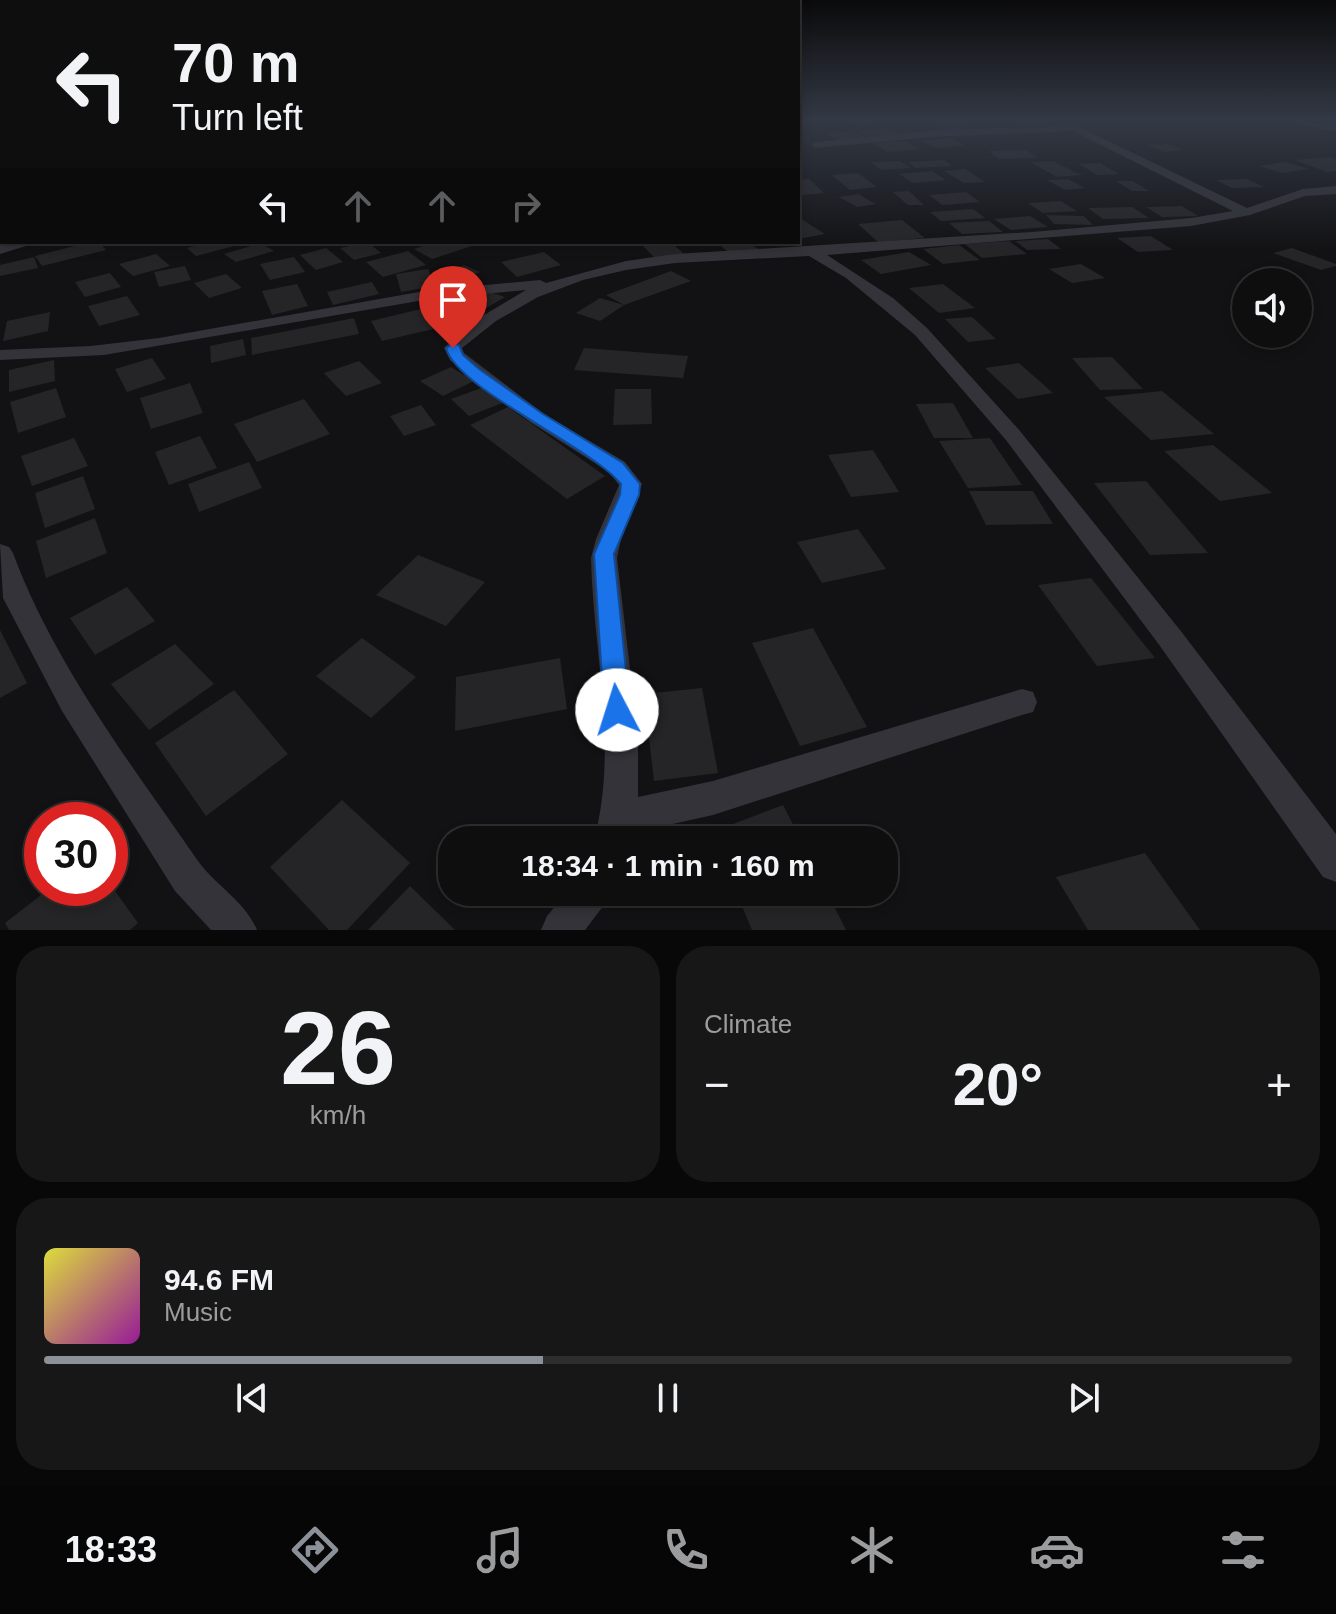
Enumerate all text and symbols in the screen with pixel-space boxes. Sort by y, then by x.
text: 70 m [172,31,300,94]
icon: left [40,32,144,136]
text: Turn left [172,97,303,138]
icon: left [252,184,296,228]
icon: ahead [336,184,380,228]
icon: ahead [420,184,464,228]
icon: right [504,184,548,228]
pin [419,266,487,348]
map controls [1232,268,1312,348]
button: sound [1232,268,1312,348]
icon: arrive [431,278,475,322]
position arrow [575,668,659,752]
speed limit sign: 30 [24,802,128,906]
text: 18:34 · 1 min · 160 m [521,849,815,882]
text: 26 [280,990,396,1106]
text: Climate [704,1009,792,1039]
text: 20° [953,1051,1043,1118]
text: − [704,1060,730,1109]
text: + [1266,1060,1292,1109]
text: km/h [310,1100,366,1130]
text: 94.6 FM [164,1263,274,1296]
text: Music [164,1297,232,1327]
icon: previous [230,1376,274,1420]
icon: pause [646,1376,690,1420]
icon: next [1062,1376,1106,1420]
icon: directions [287,1522,343,1578]
icon: music [472,1522,528,1578]
icon: phone [658,1522,714,1578]
icon: climate [844,1522,900,1578]
icon: car [1029,1522,1085,1578]
icon: filters [1215,1522,1271,1578]
text: 18:33 [65,1529,157,1570]

